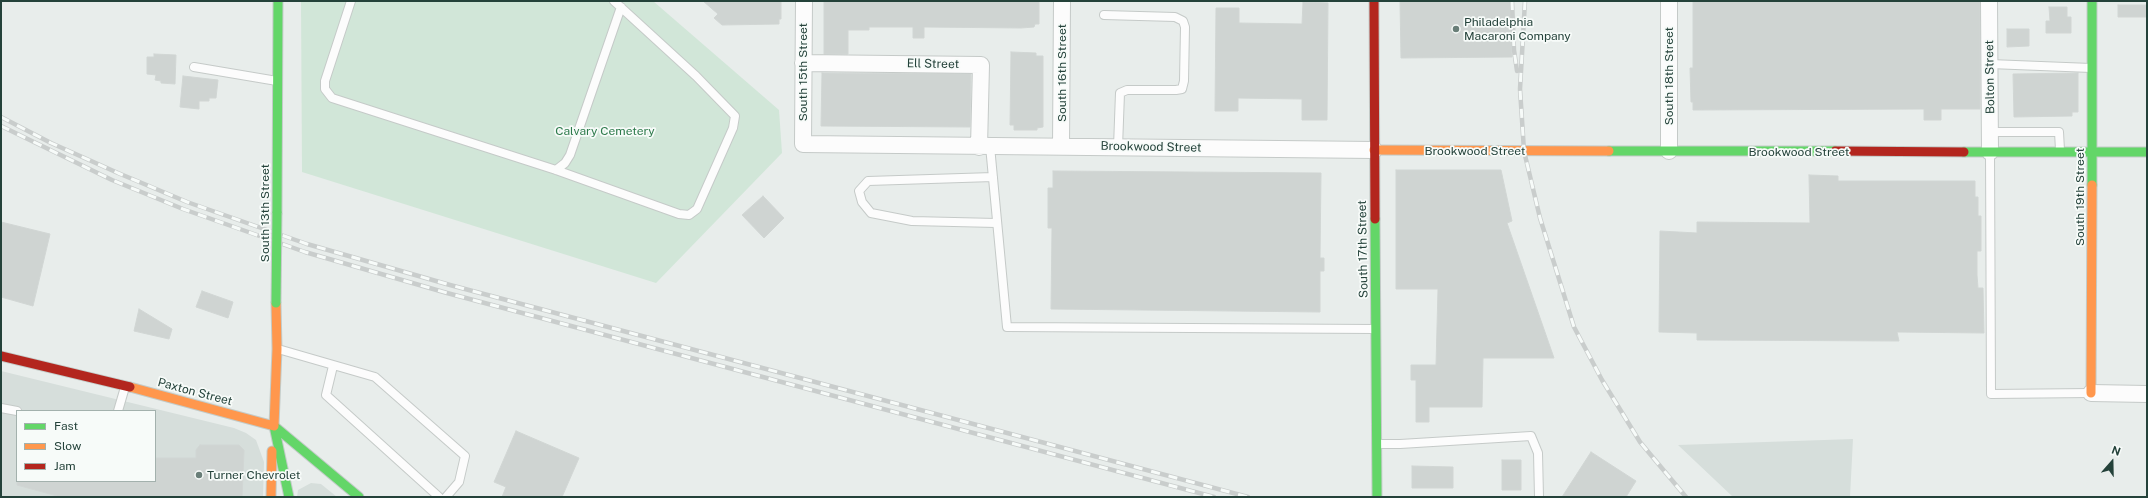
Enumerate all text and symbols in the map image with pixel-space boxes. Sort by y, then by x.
place label: Philadelphia Macaroni Company [1464,15,1571,43]
street label: South 15th Street [796,23,810,121]
street label: South 16th Street [1055,24,1069,122]
marker: Philadelphia Macaroni Company [1451,24,1461,34]
street label: South 18th Street [1662,27,1676,125]
street label: Bolton Street [1982,40,1998,114]
street label: Ell Street [907,56,959,72]
park label: Calvary Cemetery [555,124,655,138]
street label: Brookwood Street [1100,139,1202,155]
street label: Brookwood Street [1424,144,1526,158]
street label: Brookwood Street [1748,145,1850,159]
street label: South 19th Street [2073,148,2087,246]
street label: South 13th Street [258,164,272,262]
street label: South 17th Street [1355,200,1371,298]
street label: Paxton Street [156,375,234,409]
legend [16,410,156,482]
text: Fast [54,419,78,433]
text: Slow [54,439,81,453]
north arrow [2092,442,2132,482]
text: N [2110,444,2122,458]
text: Jam [54,459,76,473]
place label: Turner Chevrolet [207,468,300,482]
marker: Turner Chevrolet [194,470,204,480]

